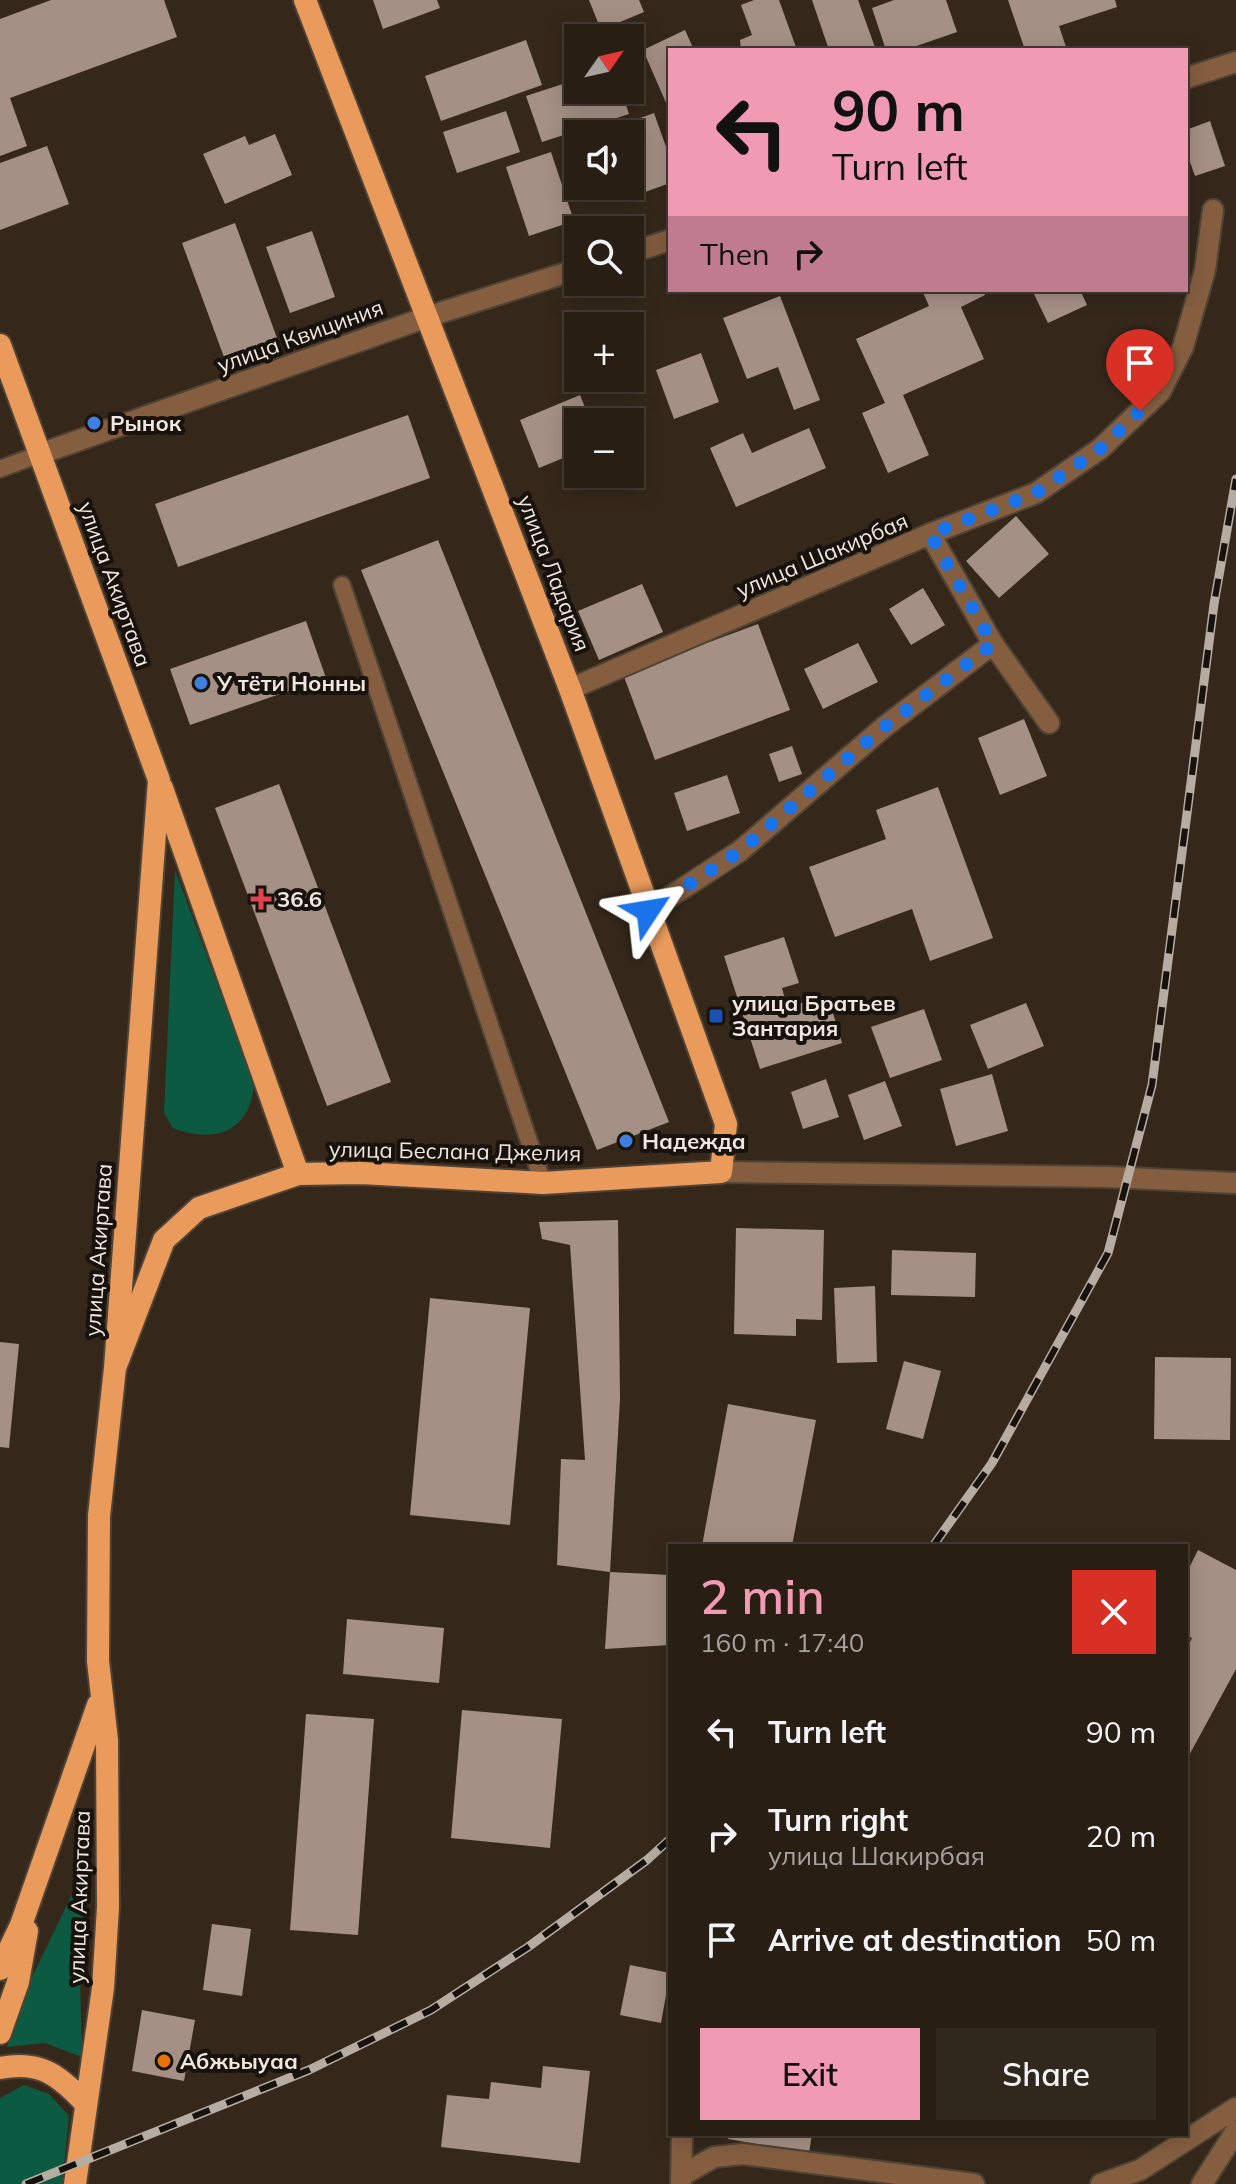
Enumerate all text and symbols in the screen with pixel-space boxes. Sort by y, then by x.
north arrow [564,24,644,104]
map controls [564,24,644,488]
text: 90 m [832,75,965,145]
icon: left [700,80,804,184]
button: sound [564,120,644,200]
text: Turn left [832,144,968,189]
button: search [564,216,644,296]
icon: right [786,232,830,276]
text: Then [700,235,770,273]
street label: улица Квициния [213,293,387,379]
button: + [564,312,644,392]
pin [1106,329,1174,411]
icon: arrive [1118,341,1162,385]
button: − [564,408,644,488]
place label: Рынок [110,409,182,437]
marker: Рынок [85,414,103,432]
street label: улица Ладария [511,491,597,655]
street label: улица Акиртава [72,498,158,670]
street label: улица Шакирбая [732,506,912,604]
place label: У тёти Нонны [216,669,366,697]
marker: У тёти Нонны [192,674,210,692]
position arrow [606,869,690,953]
place label: 36.6 [277,885,322,913]
marker: 36.6 [252,890,270,908]
place label: улица Братьев Зантария [732,989,896,1042]
marker: улица Братьев Зантария [707,1007,725,1025]
place label: Надежда [642,1127,746,1155]
marker: Надежда [617,1132,635,1150]
street label: улица Беслана Джелия [329,1135,581,1167]
street label: улица Акиртава [78,1162,118,1338]
text: 2 min [700,1566,825,1626]
button: close [1072,1570,1156,1654]
text: 160 m · 17:40 [700,1626,864,1659]
icon: left [700,1710,744,1754]
text: Turn left [768,1713,886,1751]
text: 90 m [1086,1713,1156,1751]
text: Turn right [768,1801,908,1839]
street label: улица Акиртава [62,1810,96,1984]
icon: right [700,1814,744,1858]
text: 20 m [1086,1817,1156,1855]
text: улица Шакирбая [768,1839,985,1872]
icon: arrive [700,1918,744,1962]
text: Arrive at destination [768,1921,1062,1959]
text: 50 m [1086,1921,1156,1959]
button: Exit [700,2028,920,2120]
button: Share [936,2028,1156,2120]
place label: Абжьыуаа [180,2047,298,2075]
marker: Абжьыуаа [155,2052,173,2070]

